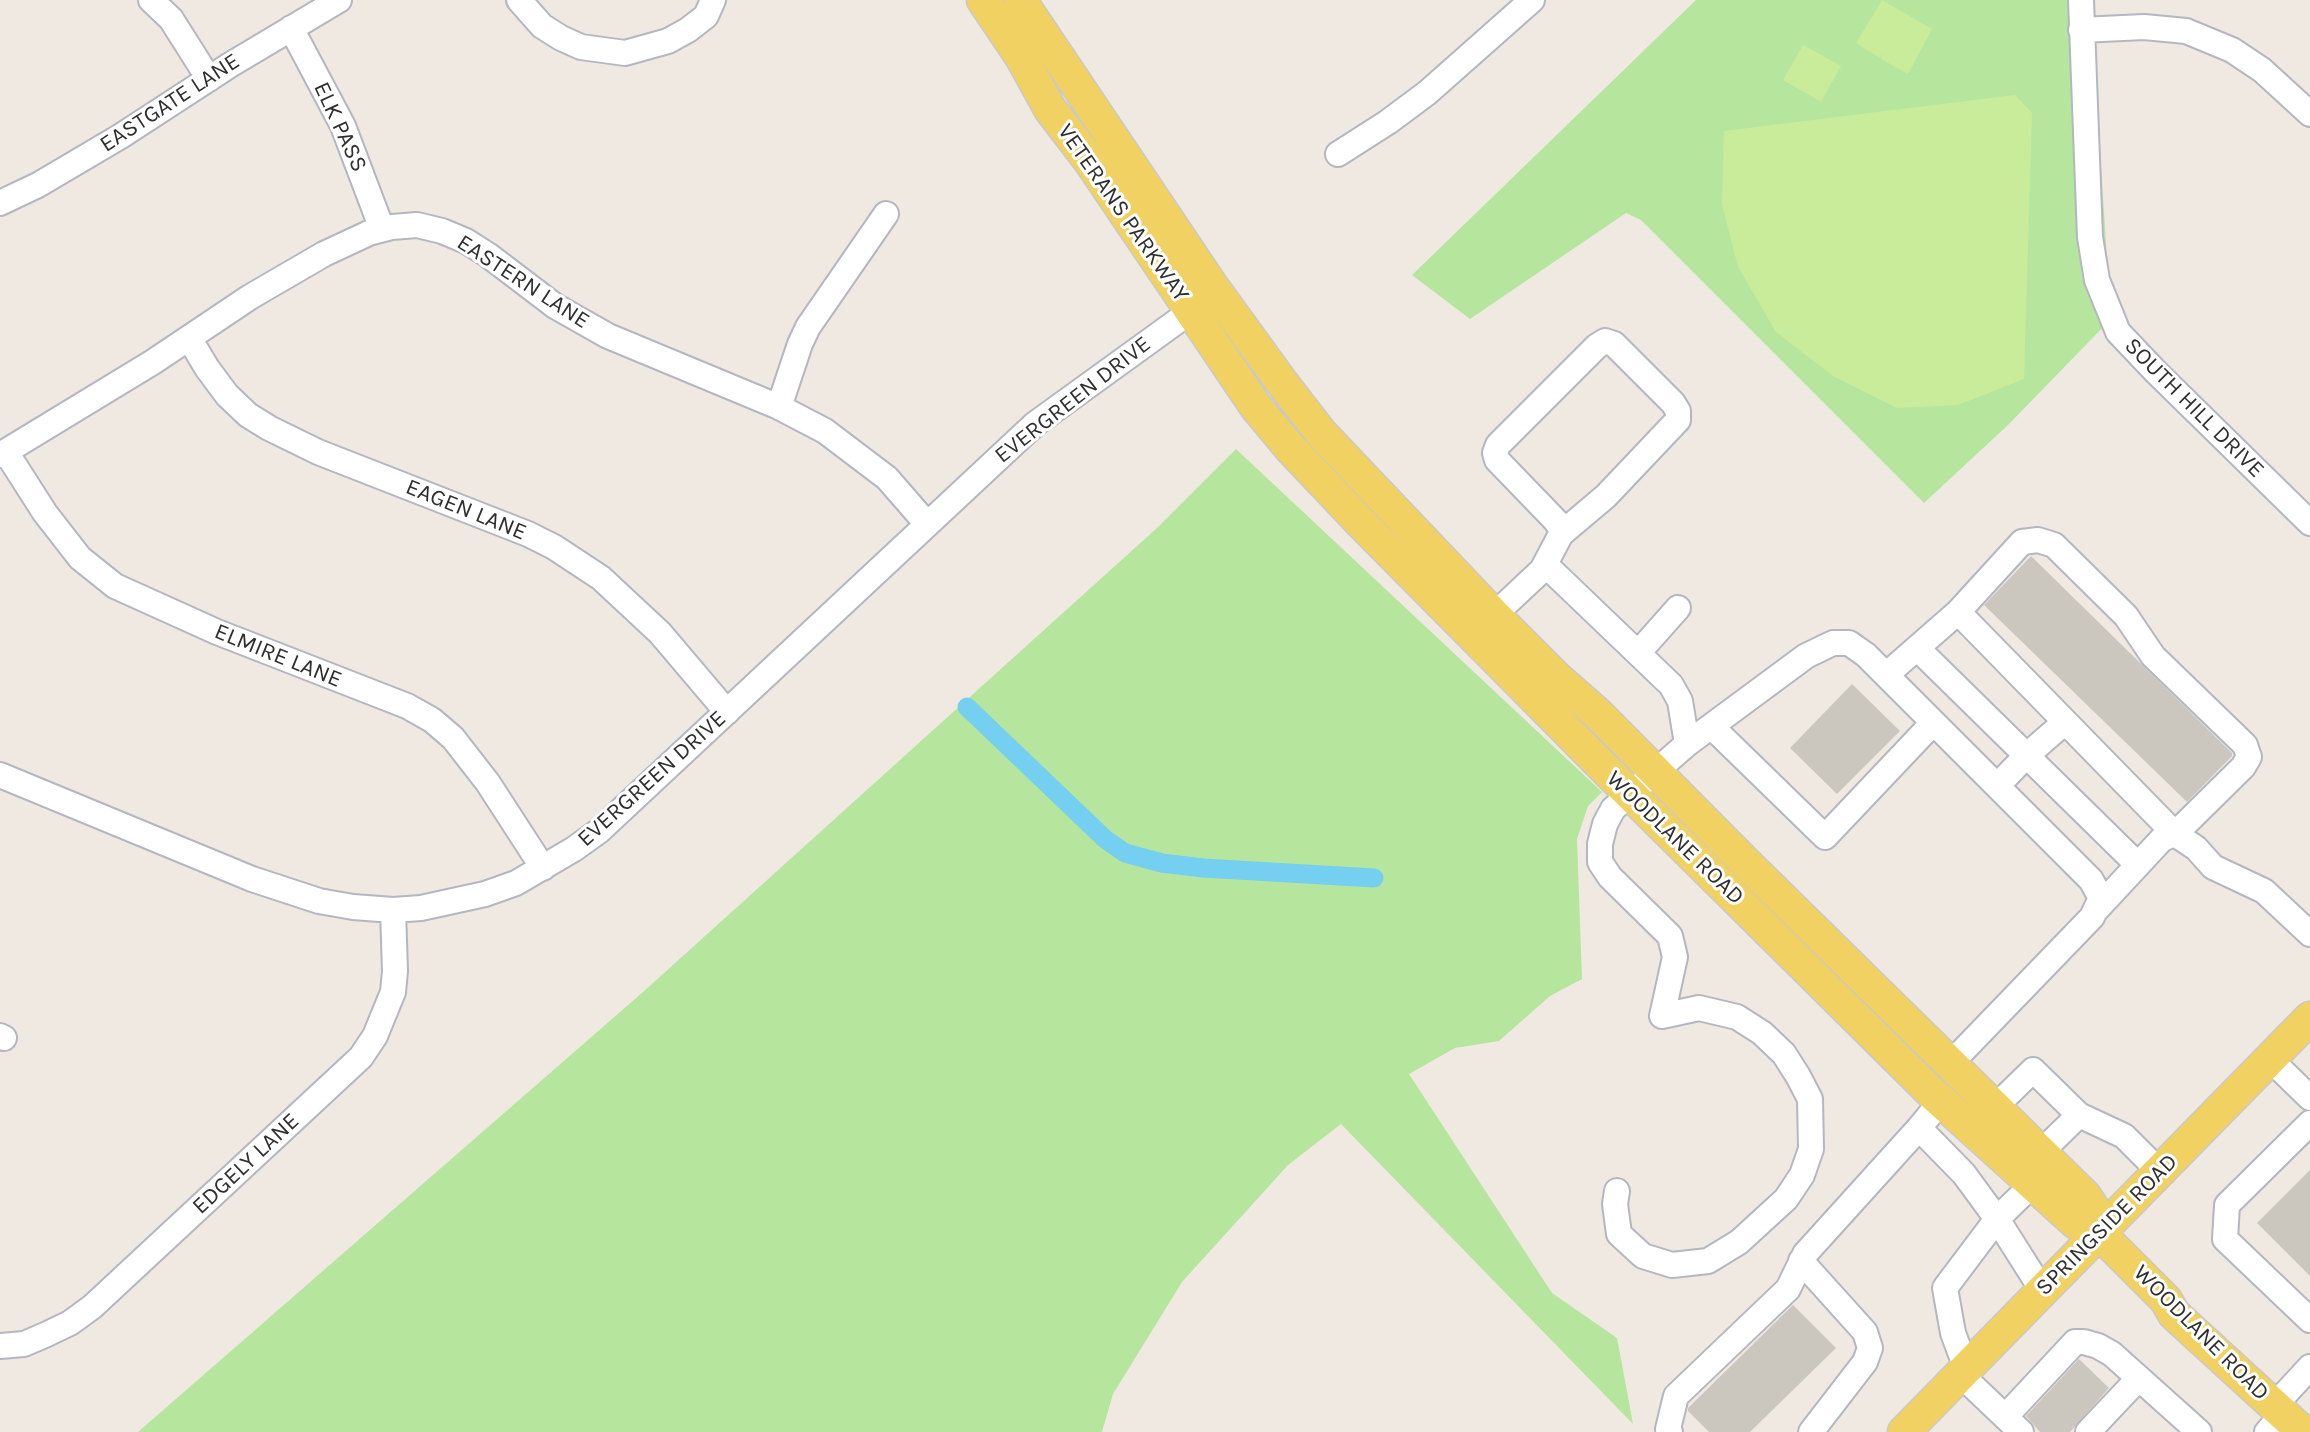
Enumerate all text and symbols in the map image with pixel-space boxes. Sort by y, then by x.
street label: EASTGATE LANE [95,48,245,158]
street label: ELK PASS [307,78,373,176]
street label: VETERANS PARKWAY [1051,119,1195,307]
street label: EASTERN LANE [452,229,594,335]
street label: EVERGREEN DRIVE [989,331,1157,469]
street label: SOUTH HILL DRIVE [2118,332,2270,484]
street label: EAGEN LANE [402,473,530,547]
street label: ELMIRE LANE [210,618,346,694]
street label: EVERGREEN DRIVE [572,705,732,853]
street label: WOODLANE ROAD [1600,765,1750,911]
street label: EDGELY LANE [187,1108,305,1220]
street label: SPRINGSIDE ROAD [2030,1148,2184,1302]
street label: WOODLANE ROAD [2127,1259,2275,1407]

